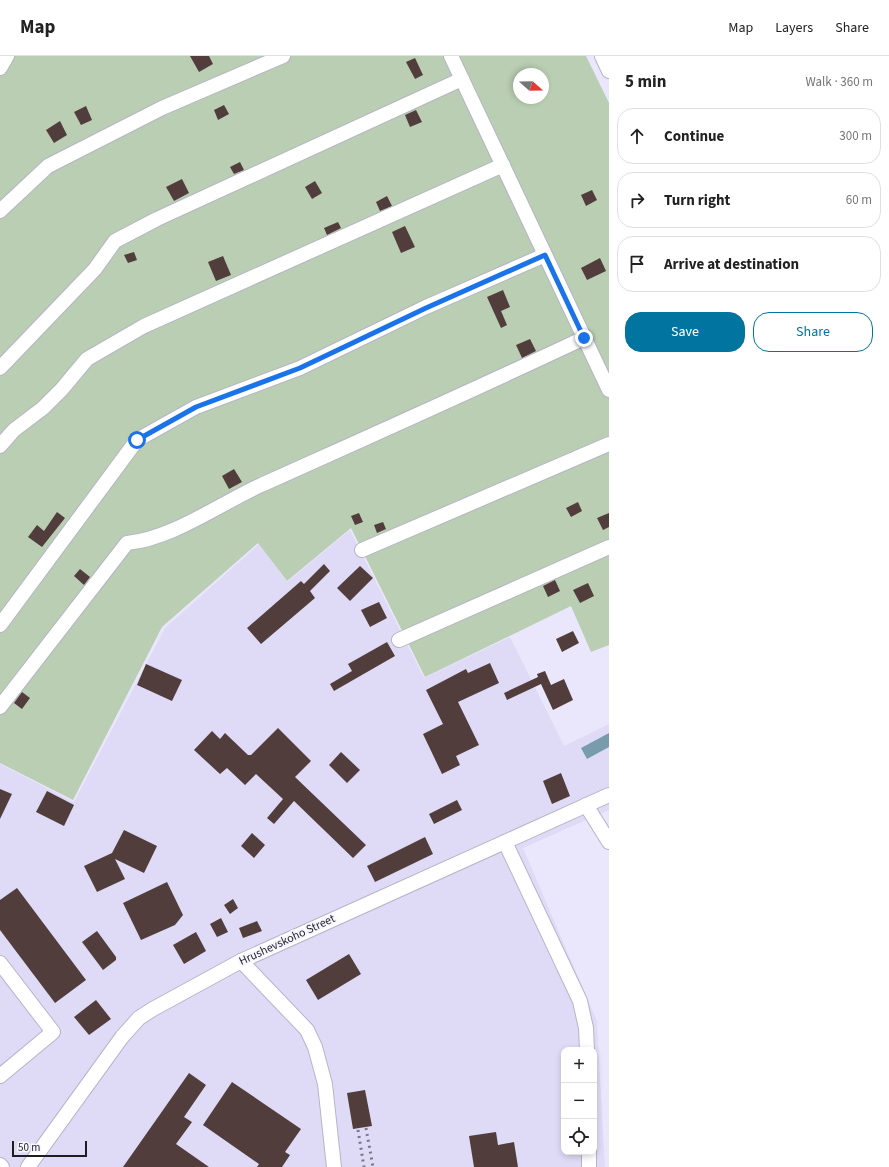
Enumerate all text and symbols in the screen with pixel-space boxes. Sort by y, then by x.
text: Map [20,14,55,41]
text: Map [728,18,753,38]
text: Layers [775,18,813,38]
text: Share [835,18,869,38]
north arrow [513,68,549,104]
text: 5 min [625,70,666,94]
text: Walk · 360 m [805,73,873,91]
icon: ahead [626,125,648,147]
text: Continue [664,126,724,147]
text: 300 m [839,127,872,145]
icon: right [626,189,648,211]
text: Turn right [664,190,730,211]
text: 60 m [846,191,872,209]
icon: arrive [626,253,648,275]
text: Arrive at destination [664,254,799,275]
button: Save [625,312,745,352]
button: Share [753,312,873,352]
route end [575,329,593,347]
route start [128,431,146,449]
street label: Hrushevskoho Street [236,910,338,970]
map controls [561,1047,597,1155]
button: + [561,1047,597,1083]
button: − [561,1083,597,1119]
button: locate [561,1119,597,1155]
scale bar [12,1139,87,1158]
text: 50 m [18,1140,40,1155]

